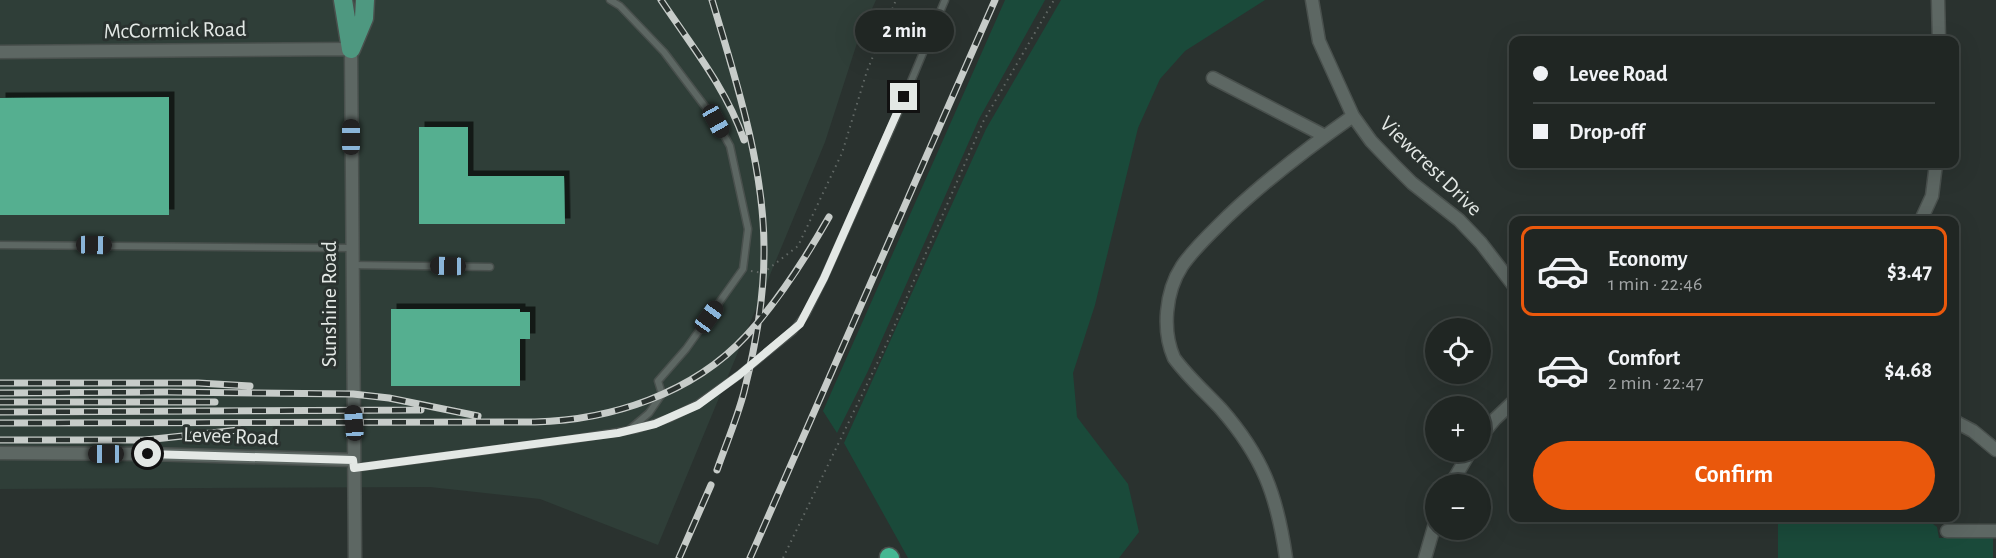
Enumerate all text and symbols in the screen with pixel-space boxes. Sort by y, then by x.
callout: 2 min [854,10,954,52]
street label: McCormick Road [103,18,247,42]
text: 2 min [882,21,927,41]
text: Levee Road [1569,63,1668,85]
route end [890,83,917,110]
car [699,101,733,141]
street label: Viewcrest Drive [1376,112,1486,220]
car [342,119,360,155]
text: Drop-off [1569,121,1645,143]
car [76,236,112,254]
street label: Sunshine Road [318,241,340,367]
icon: car [1536,244,1590,298]
text: Economy [1608,248,1688,270]
car [430,257,466,275]
text: $3.47 [1887,260,1932,282]
text: 1 min · 22:46 [1608,274,1702,294]
car [691,297,727,337]
map controls [1425,318,1491,540]
button: locate [1425,318,1491,384]
icon: car [1536,343,1590,397]
text: Comfort [1608,347,1680,369]
text: $4.68 [1885,359,1932,381]
text: 2 min · 22:47 [1608,373,1703,393]
button: + [1425,396,1491,462]
car [344,404,364,442]
street label: Levee Road [183,423,279,449]
route start [134,440,161,467]
button: Confirm [1533,441,1935,510]
car [88,445,124,463]
button: − [1425,474,1491,540]

